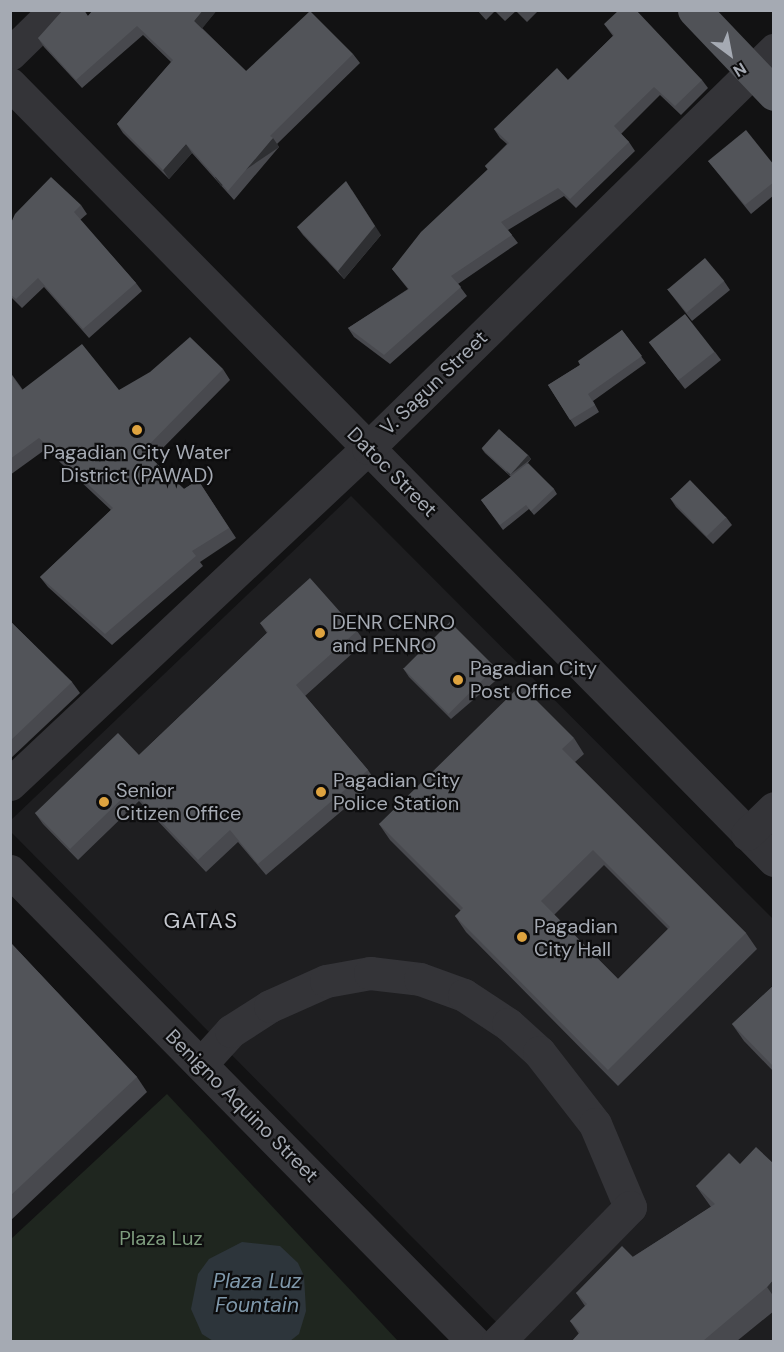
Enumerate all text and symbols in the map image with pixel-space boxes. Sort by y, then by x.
north arrow [700,24,760,84]
text: N [729,58,750,82]
street label: V. Sagun Street [375,326,493,440]
street label: Datoc Street [342,422,442,522]
marker: Pagadian City Water District (PAWAD) [130,423,144,437]
place label: Pagadian City Water District (PAWAD) [43,440,231,487]
place label: DENR CENRO and PENRO [332,610,455,657]
marker: DENR CENRO and PENRO [313,626,327,640]
place label: Pagadian City Post Office [470,656,597,703]
marker: Pagadian City Post Office [451,673,465,687]
place label: Pagadian City Police Station [333,768,460,815]
place label: Senior Citizen Office [116,778,241,825]
marker: Pagadian City Police Station [314,785,328,799]
marker: Senior Citizen Office [97,795,111,809]
district label: GATAS [163,908,239,934]
place label: Pagadian City Hall [534,914,618,961]
marker: Pagadian City Hall [515,930,529,944]
street label: Benigno Aquino Street [161,1025,323,1187]
park label: Plaza Luz [119,1226,203,1250]
water label: Plaza Luz Fountain [213,1268,301,1318]

